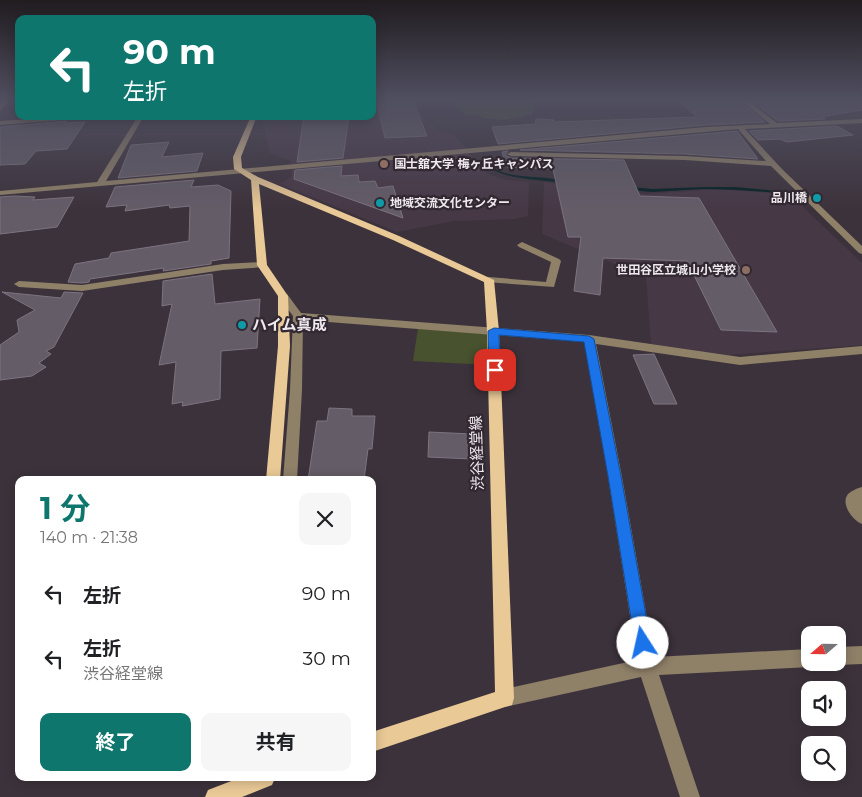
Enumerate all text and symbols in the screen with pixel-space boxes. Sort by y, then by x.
text: 90 m [123,30,216,73]
icon: left [40,35,105,100]
text: 左折 [123,78,167,105]
place label: 国士舘大学 梅ヶ丘キャンパス [394,156,553,171]
marker: 国士舘大学 梅ヶ丘キャンパス [378,158,390,170]
place label: 品川橋 [771,190,808,205]
marker: 品川橋 [811,192,823,204]
place label: 地域交流文化センター [390,195,510,210]
marker: 地域交流文化センター [374,197,386,209]
place label: 世田谷区立城山小学校 [616,262,736,277]
marker: 世田谷区立城山小学校 [740,264,752,276]
place label: ハイム真成 [252,315,326,334]
marker: ハイム真成 [236,319,248,331]
pin [474,349,516,391]
icon: arrive [481,356,509,384]
street label: 渋谷経堂線 [466,415,487,491]
text: 1 分 [40,490,90,527]
button: close [299,493,351,545]
text: 140 m · 21:38 [40,528,138,547]
icon: left [40,580,68,608]
text: 90 m [302,582,351,605]
text: 左折 [83,584,121,607]
position arrow [616,616,668,668]
north arrow [801,626,846,671]
map controls [801,626,846,781]
text: 左折 [83,637,121,660]
icon: left [40,645,68,673]
text: 30 m [303,647,351,670]
text: 渋谷経堂線 [83,664,163,683]
button: sound [801,681,846,726]
button: 終了 [40,713,191,771]
button: 共有 [201,713,351,771]
button: search [801,736,846,781]

